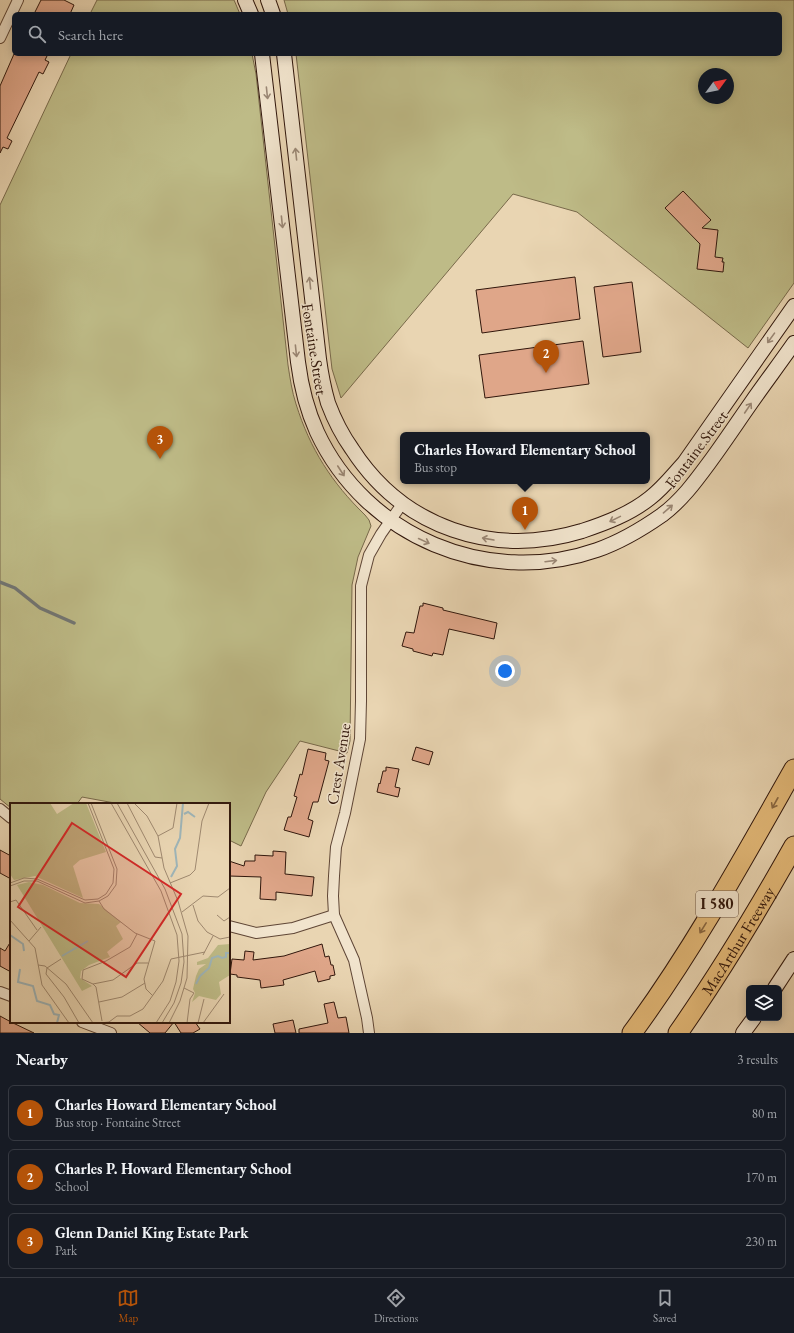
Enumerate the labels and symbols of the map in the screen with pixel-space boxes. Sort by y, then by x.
north arrow [698,68,734,104]
one-way arrow [264,86,271,99]
one-way arrow [292,148,299,161]
one-way arrow [278,215,286,228]
one-way arrow [306,277,314,290]
street label: Fontaine Street [297,302,332,396]
one-way arrow [767,333,775,344]
pin: 2 [533,340,559,373]
one-way arrow [293,344,300,357]
one-way arrow [744,402,752,413]
street label: Fontaine Street [660,406,733,493]
pin: 3 [147,426,173,459]
one-way arrow [337,465,345,476]
pin: 1 [512,497,538,530]
one-way arrow [663,505,674,514]
one-way arrow [609,516,621,523]
one-way arrow [482,534,495,542]
one-way arrow [418,538,430,545]
one-way arrow [544,557,557,564]
your location [495,661,515,681]
street label: Crest Avenue [322,722,355,806]
one-way arrow [770,797,778,809]
inset map [10,803,230,1023]
street label: MacArthur Freeway [697,882,780,999]
road number: I 580 [696,891,738,917]
one-way arrow [698,922,706,934]

